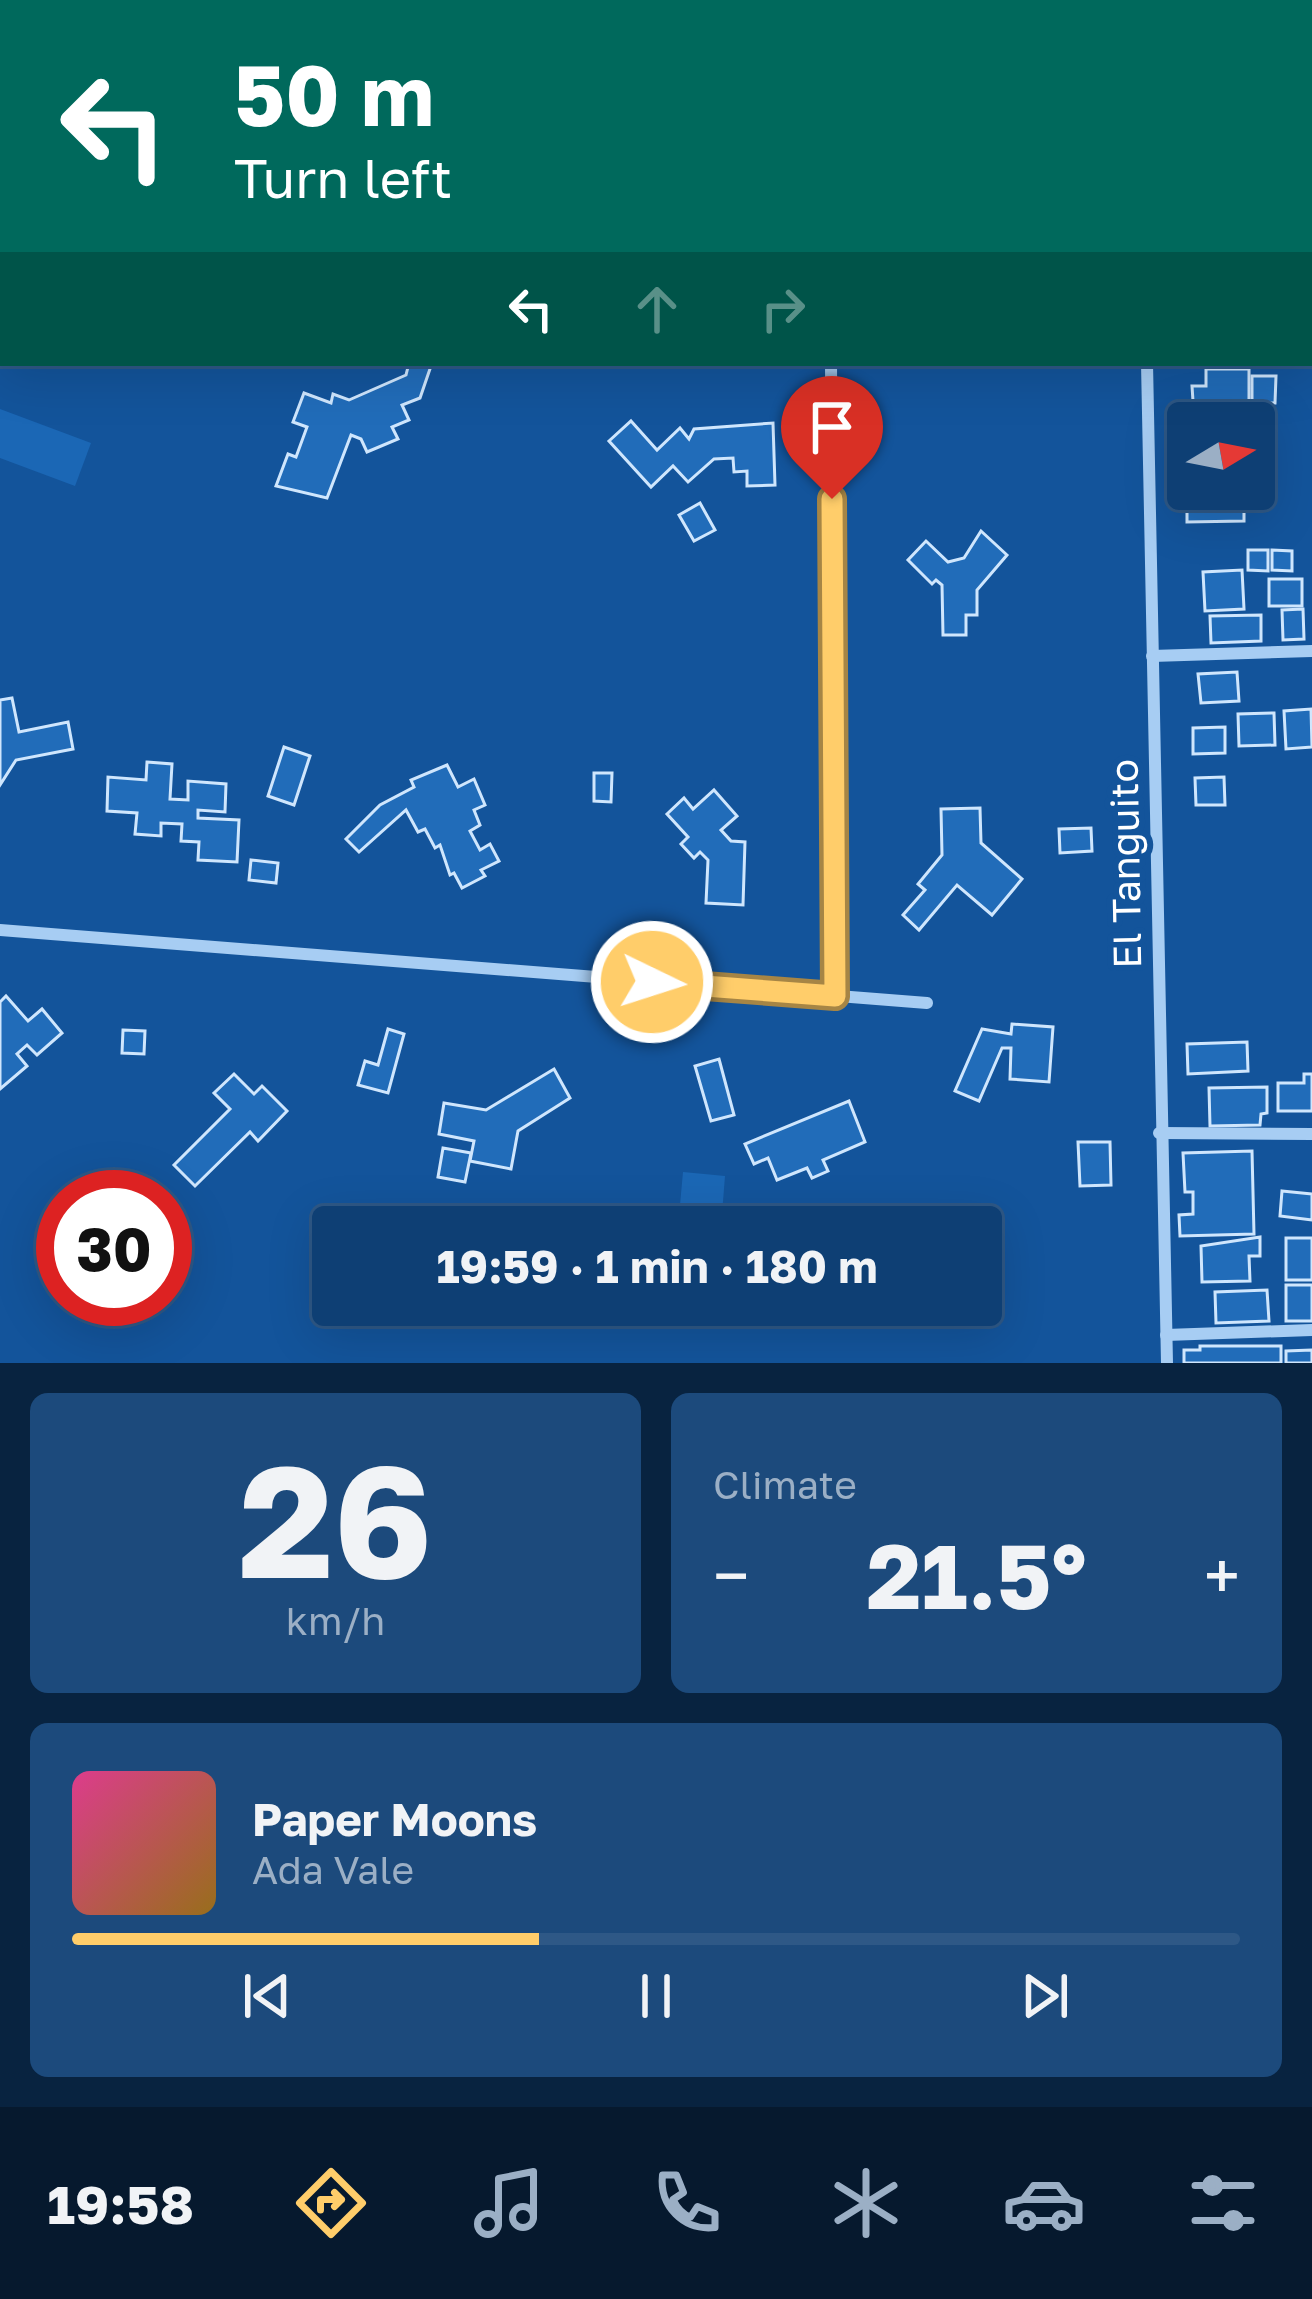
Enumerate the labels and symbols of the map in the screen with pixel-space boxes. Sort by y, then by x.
pin [781,376,883,499]
north arrow [1167,402,1275,510]
street label: El Tanguito [1100,759,1150,969]
position arrow [589,919,715,1045]
speed limit sign: 30 [36,1170,192,1326]

